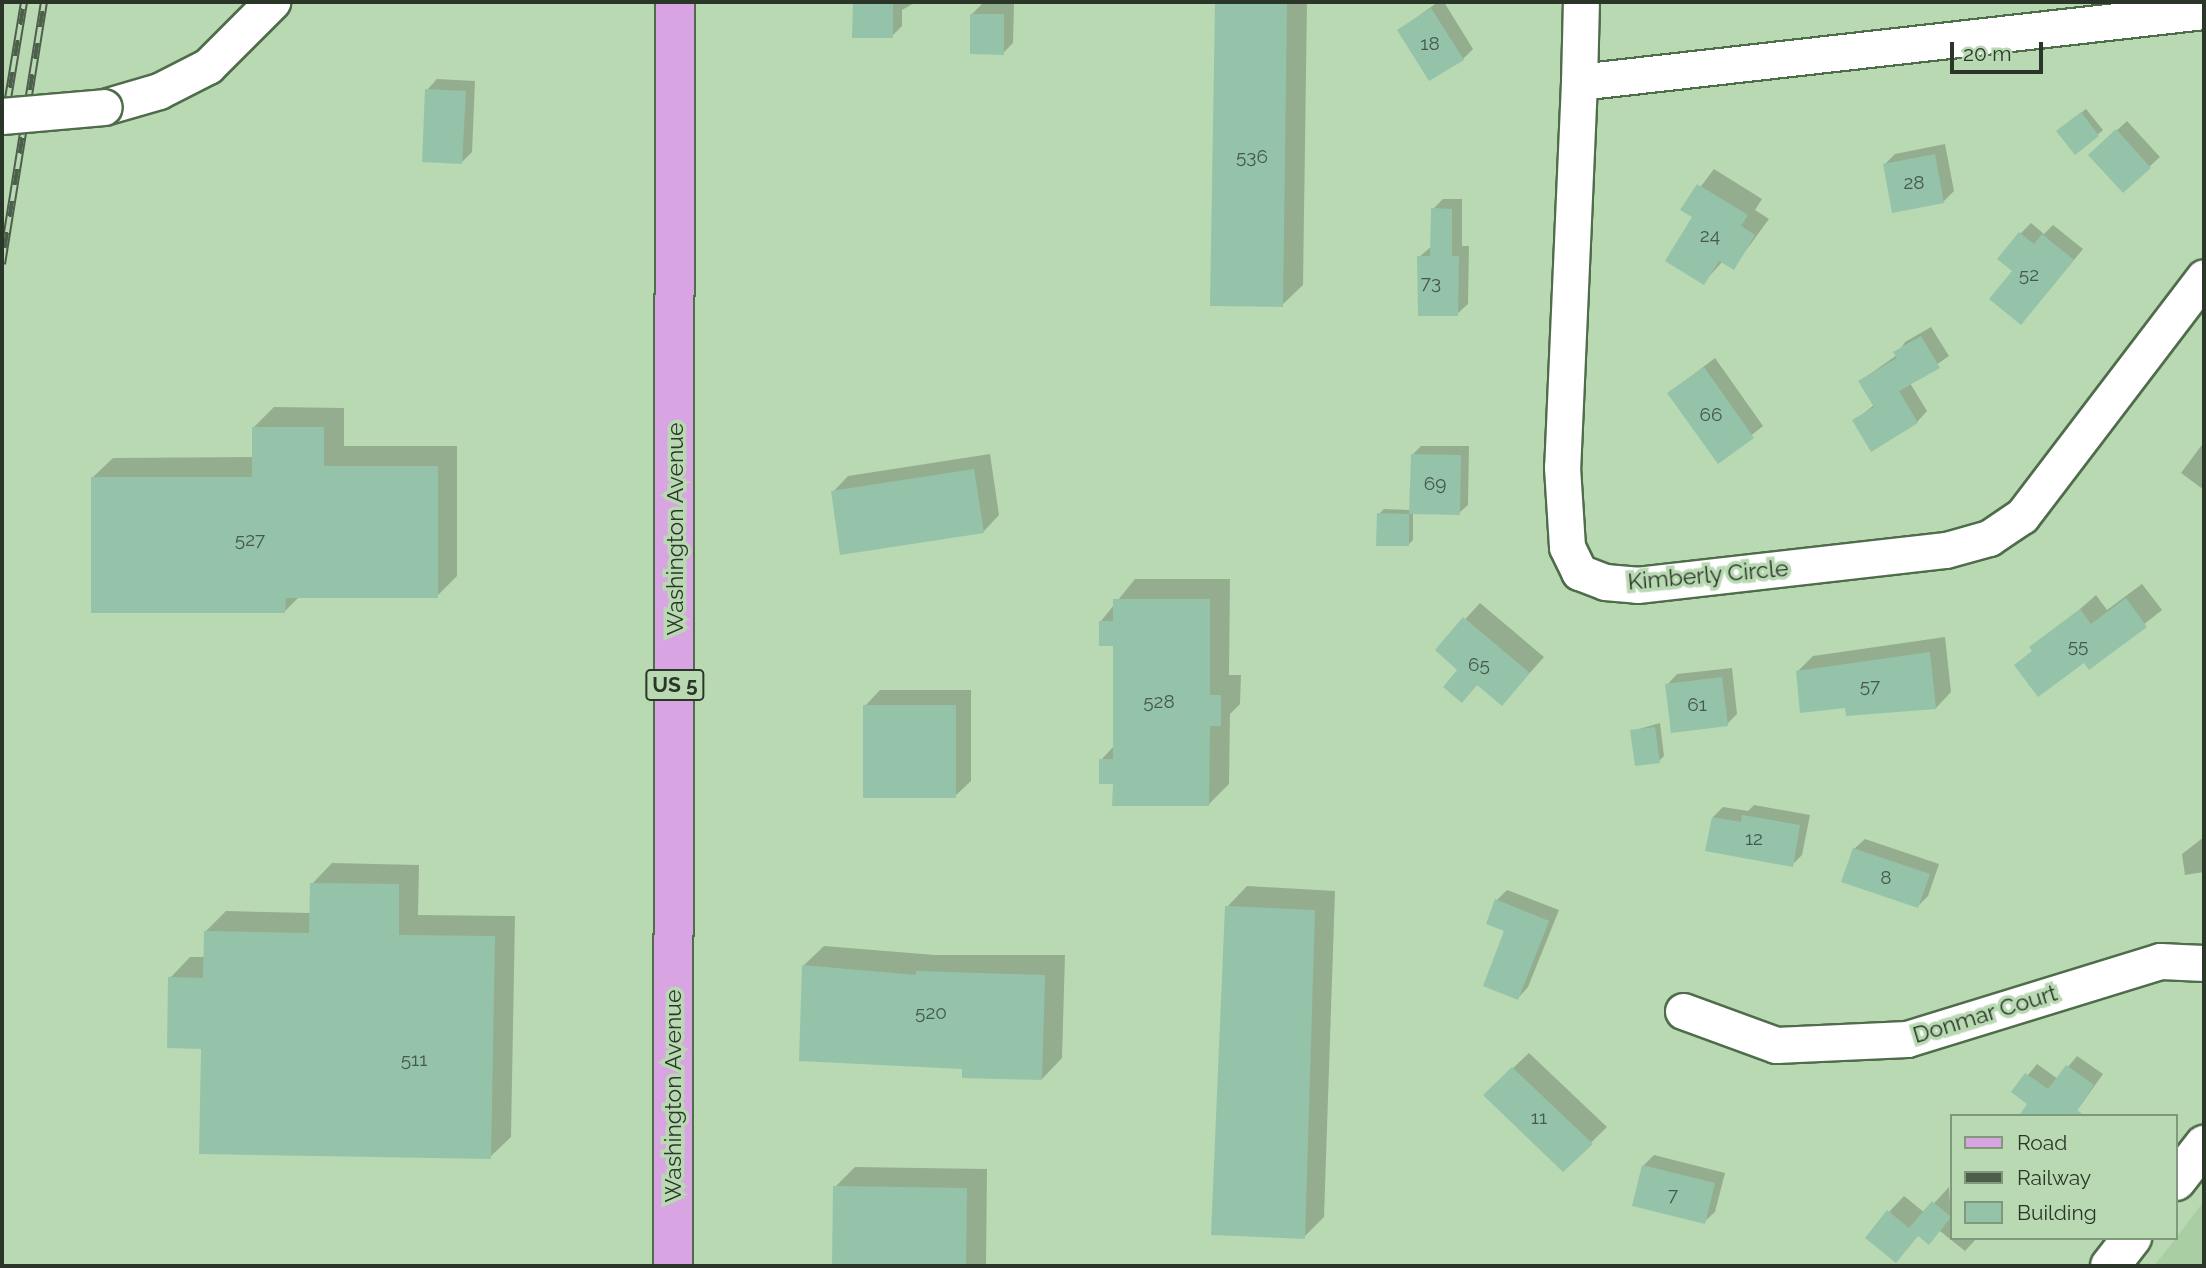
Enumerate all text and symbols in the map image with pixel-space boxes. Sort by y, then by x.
scale bar [1954,28,2047,72]
house number: 18 [1420,33,1440,55]
text: 20 m [1963,41,2011,66]
house number: 536 [1236,146,1268,168]
house number: 28 [1903,172,1925,194]
house number: 24 [1700,225,1720,247]
house number: 52 [2019,264,2039,286]
house number: 73 [1421,272,1441,294]
house number: 66 [1700,404,1722,426]
street label: Washington Avenue [661,422,689,636]
house number: 69 [1424,473,1446,495]
house number: 527 [235,529,265,551]
street label: Kimberly Circle [1626,554,1790,596]
house number: 55 [2068,635,2088,657]
house number: 65 [1468,654,1490,676]
road number: US 5 [645,668,705,702]
house number: 57 [1860,675,1880,697]
house number: 528 [1143,691,1175,713]
house number: 61 [1687,694,1707,716]
house number: 12 [1745,828,1763,850]
house number: 8 [1880,867,1892,889]
street label: Donmar Court [1909,979,2061,1049]
street label: Washington Avenue [659,989,687,1203]
house number: 520 [915,1002,947,1024]
house number: 511 [401,1049,427,1071]
house number: 11 [1531,1107,1547,1129]
legend [1951,1114,2178,1240]
text: Road [2017,1130,2067,1155]
text: Railway [2017,1165,2091,1190]
house number: 7 [1668,1184,1678,1206]
text: Building [2017,1200,2097,1225]

